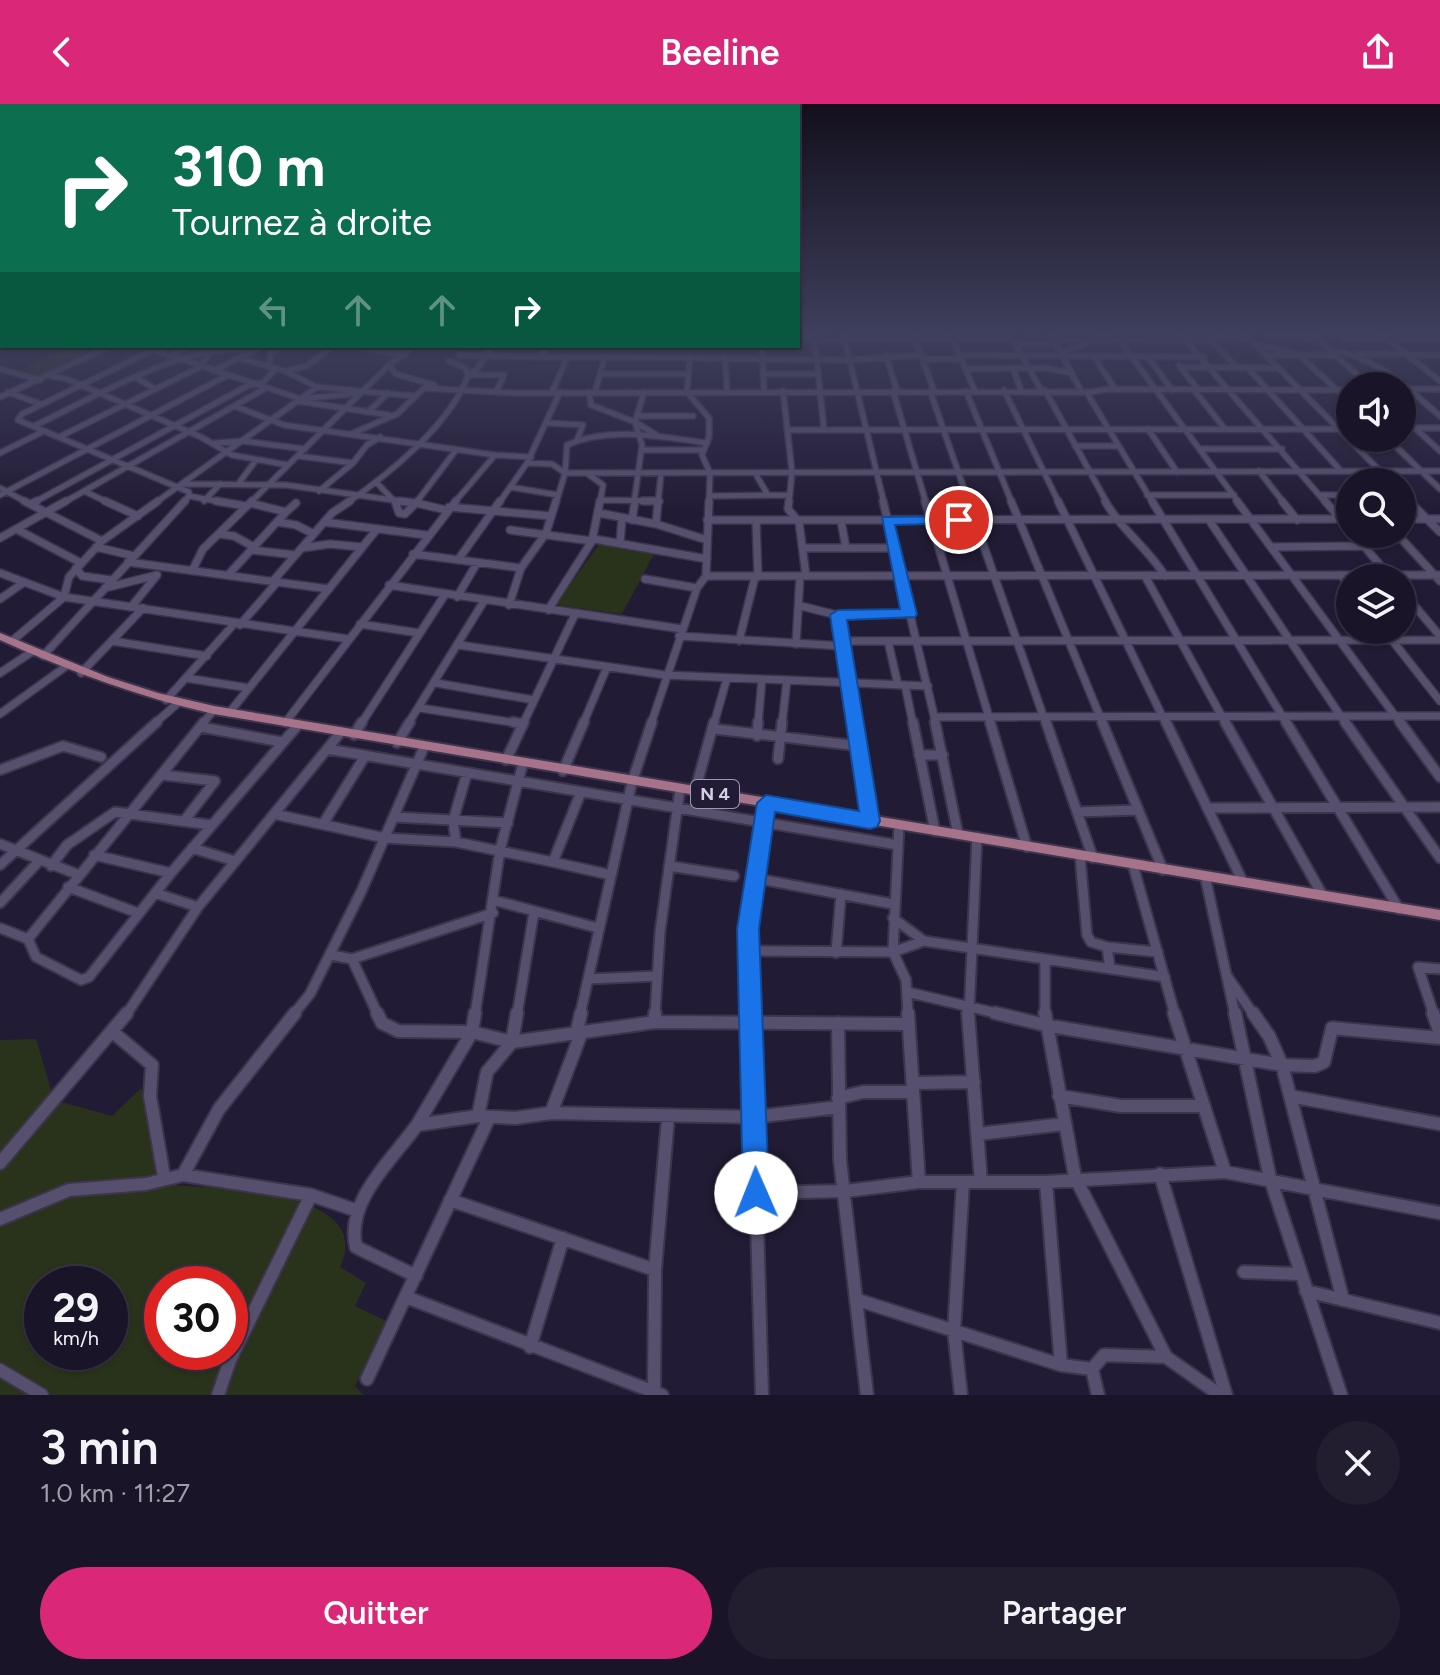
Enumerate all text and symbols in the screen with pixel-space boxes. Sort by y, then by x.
icon: back [40,30,84,74]
icon: share [1356,30,1400,74]
text: Beeline [660,31,780,74]
text: 310 m [172,133,325,200]
icon: right [40,136,144,240]
text: Tournez à droite [172,201,432,244]
icon: left [252,288,296,332]
icon: ahead [336,288,380,332]
icon: ahead [420,288,464,332]
icon: right [504,288,548,332]
map controls [1336,372,1416,644]
button: sound [1336,372,1416,452]
button: search [1336,468,1416,548]
pin [925,486,993,554]
icon: arrive [937,498,981,542]
button: layers [1336,564,1416,644]
road number: N 4 [691,780,739,808]
position arrow [714,1151,798,1235]
speed limit sign: 30 [144,1266,248,1370]
text: 29 [53,1284,99,1332]
text: km/h [53,1326,99,1350]
text: 3 min [40,1418,159,1476]
button: close [1316,1421,1400,1505]
text: 1.0 km · 11:27 [40,1477,190,1509]
button: Quitter [40,1567,712,1659]
button: Partager [728,1567,1400,1659]

